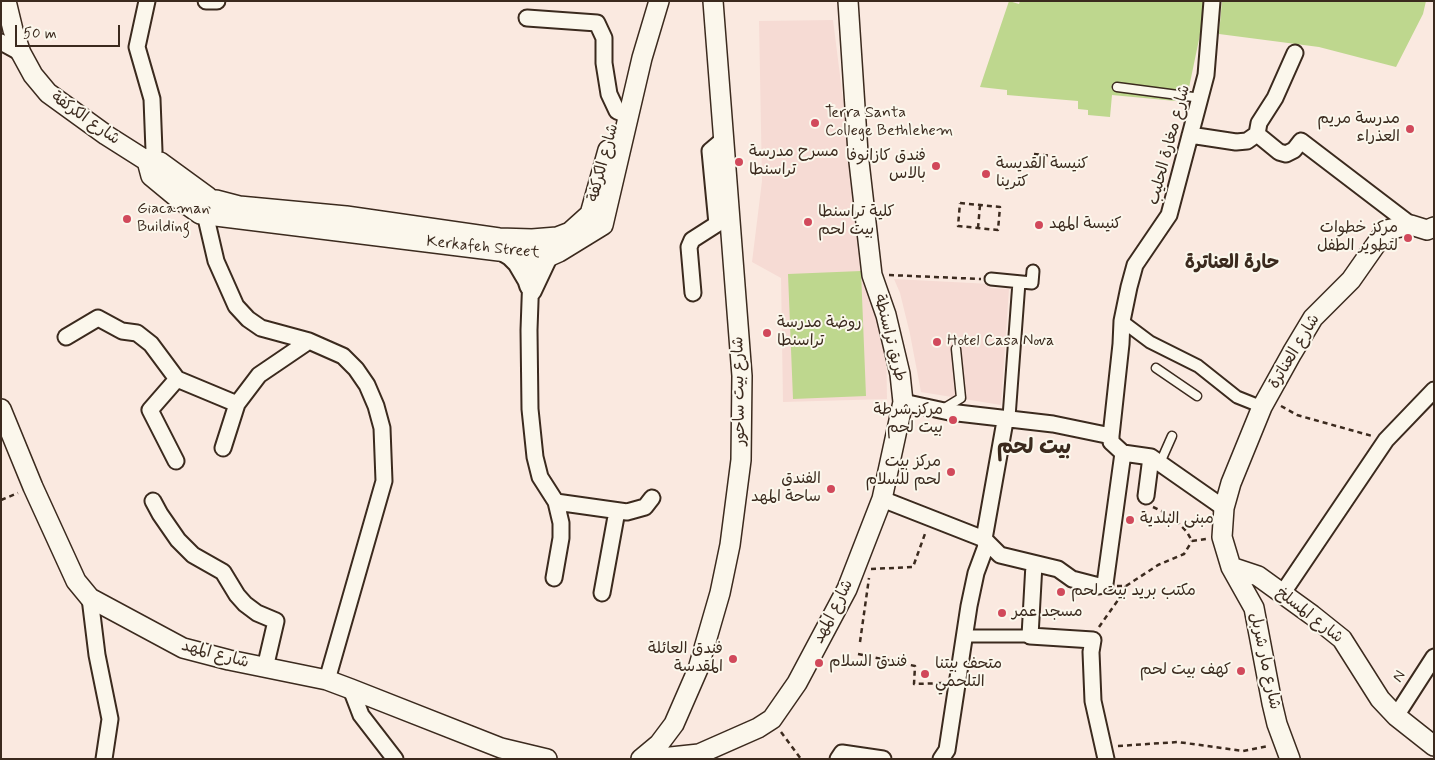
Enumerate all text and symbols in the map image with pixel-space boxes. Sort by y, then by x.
scale bar [18,15,122,47]
text: 50 m [23,24,57,44]
street label: شارع مغارة الحليب [1145,83,1195,207]
street label: شارع الكركفة [47,88,123,150]
place label: Terra Santa College Bethlehem [825,104,953,142]
place label: مدرسة مريم العذراء [1317,110,1400,148]
marker: Terra Santa College Bethlehem [809,117,821,129]
street label: شارع الكركفة [584,122,624,204]
marker: مدرسة مريم العذراء [1404,123,1416,135]
place label: مسرح مدرسة تراسنطا [749,143,839,181]
place label: فندق كازانوفا بالاس [846,147,926,185]
place label: كنيسة القديسة كترينا [996,155,1088,193]
marker: مسرح مدرسة تراسنطا [733,156,745,168]
marker: فندق كازانوفا بالاس [930,160,942,172]
marker: كنيسة القديسة كترينا [980,168,992,180]
place label: Giacaman Building [137,200,210,238]
place label: كلية تراسنطا بيت لحم [818,203,895,241]
marker: Giacaman Building [121,213,133,225]
place label: كنيسة المهد [1049,215,1122,235]
marker: كلية تراسنطا بيت لحم [802,216,814,228]
marker: كنيسة المهد [1033,219,1045,231]
place label: مركز خطوات لتطوير الطفل [1317,219,1398,257]
street label: Kerkafeh Street [425,232,541,264]
marker: مركز خطوات لتطوير الطفل [1402,232,1414,244]
district label: حارة العناترة [1185,253,1279,275]
street label: طريق تراسنطة [869,292,909,384]
street label: شارع العناترة [1265,311,1325,393]
place label: روضة مدرسة تراسنطا [777,314,862,352]
marker: روضة مدرسة تراسنطا [761,327,773,339]
place label: Hotel Casa Nova [947,332,1054,352]
street label: شارع بيت ساحور [729,336,751,446]
marker: Hotel Casa Nova [931,336,943,348]
place label: مركز شرطة بيت لحم [874,401,943,439]
marker: مركز شرطة بيت لحم [947,414,959,426]
district label: بيت لحم [997,436,1071,462]
place label: مركز بيت لحم للسلام [865,453,941,491]
marker: مركز بيت لحم للسلام [945,466,957,478]
place label: الفندق ساحة المهد [751,470,821,508]
marker: الفندق ساحة المهد [825,483,837,495]
place label: مبنى البلدية [1140,510,1214,530]
marker: مبنى البلدية [1124,514,1136,526]
street label: شارع المهد [810,577,858,647]
place label: مكتب بريد بيت لحم [1071,582,1196,602]
street label: شارع المسلخ [1272,584,1346,648]
marker: مكتب بريد بيت لحم [1055,586,1067,598]
place label: مسجد عمر [1012,603,1083,623]
marker: مسجد عمر [996,607,1008,619]
street label: شارع مار شربل [1244,611,1284,711]
street label: شارع المهد [179,637,251,673]
place label: فندق العائلة المقدسة [648,640,723,678]
marker: فندق العائلة المقدسة [727,653,739,665]
place label: فندق السلام [829,653,907,673]
place label: متحف بيتنا التلحمي [935,655,1002,693]
marker: فندق السلام [813,657,825,669]
place label: كهف بيت لحم [1140,661,1231,681]
marker: كهف بيت لحم [1235,665,1247,677]
street label: N [1389,667,1411,687]
marker: متحف بيتنا التلحمي [919,668,931,680]

